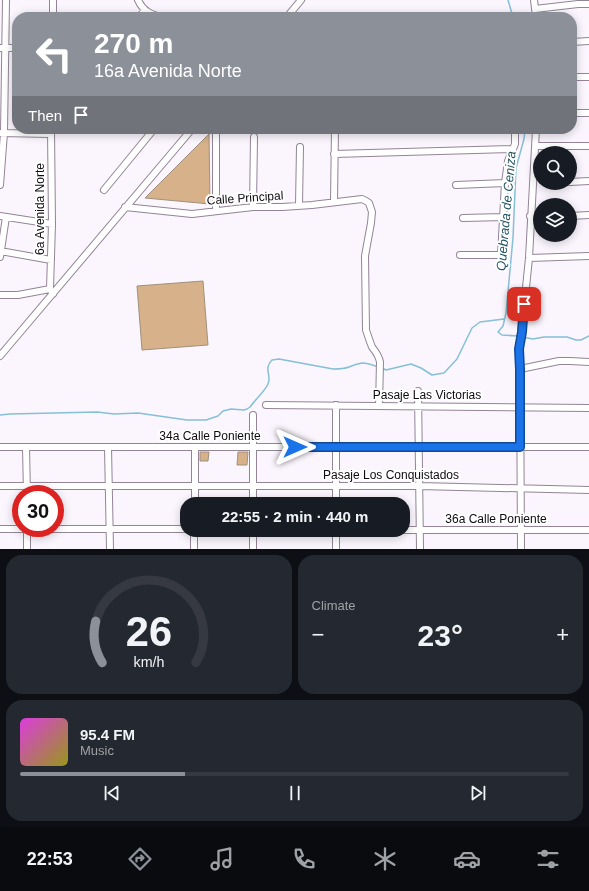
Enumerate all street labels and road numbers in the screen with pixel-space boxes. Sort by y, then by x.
street label: 6a Avenida Norte [33,163,47,255]
street label: Calle Principal [206,188,284,208]
street label: Pasaje Las Victorias [373,388,481,402]
street label: 34a Calle Poniente [159,429,261,443]
street label: Pasaje Los Conquistados [323,468,459,482]
street label: 36a Calle Poniente [445,512,547,526]

